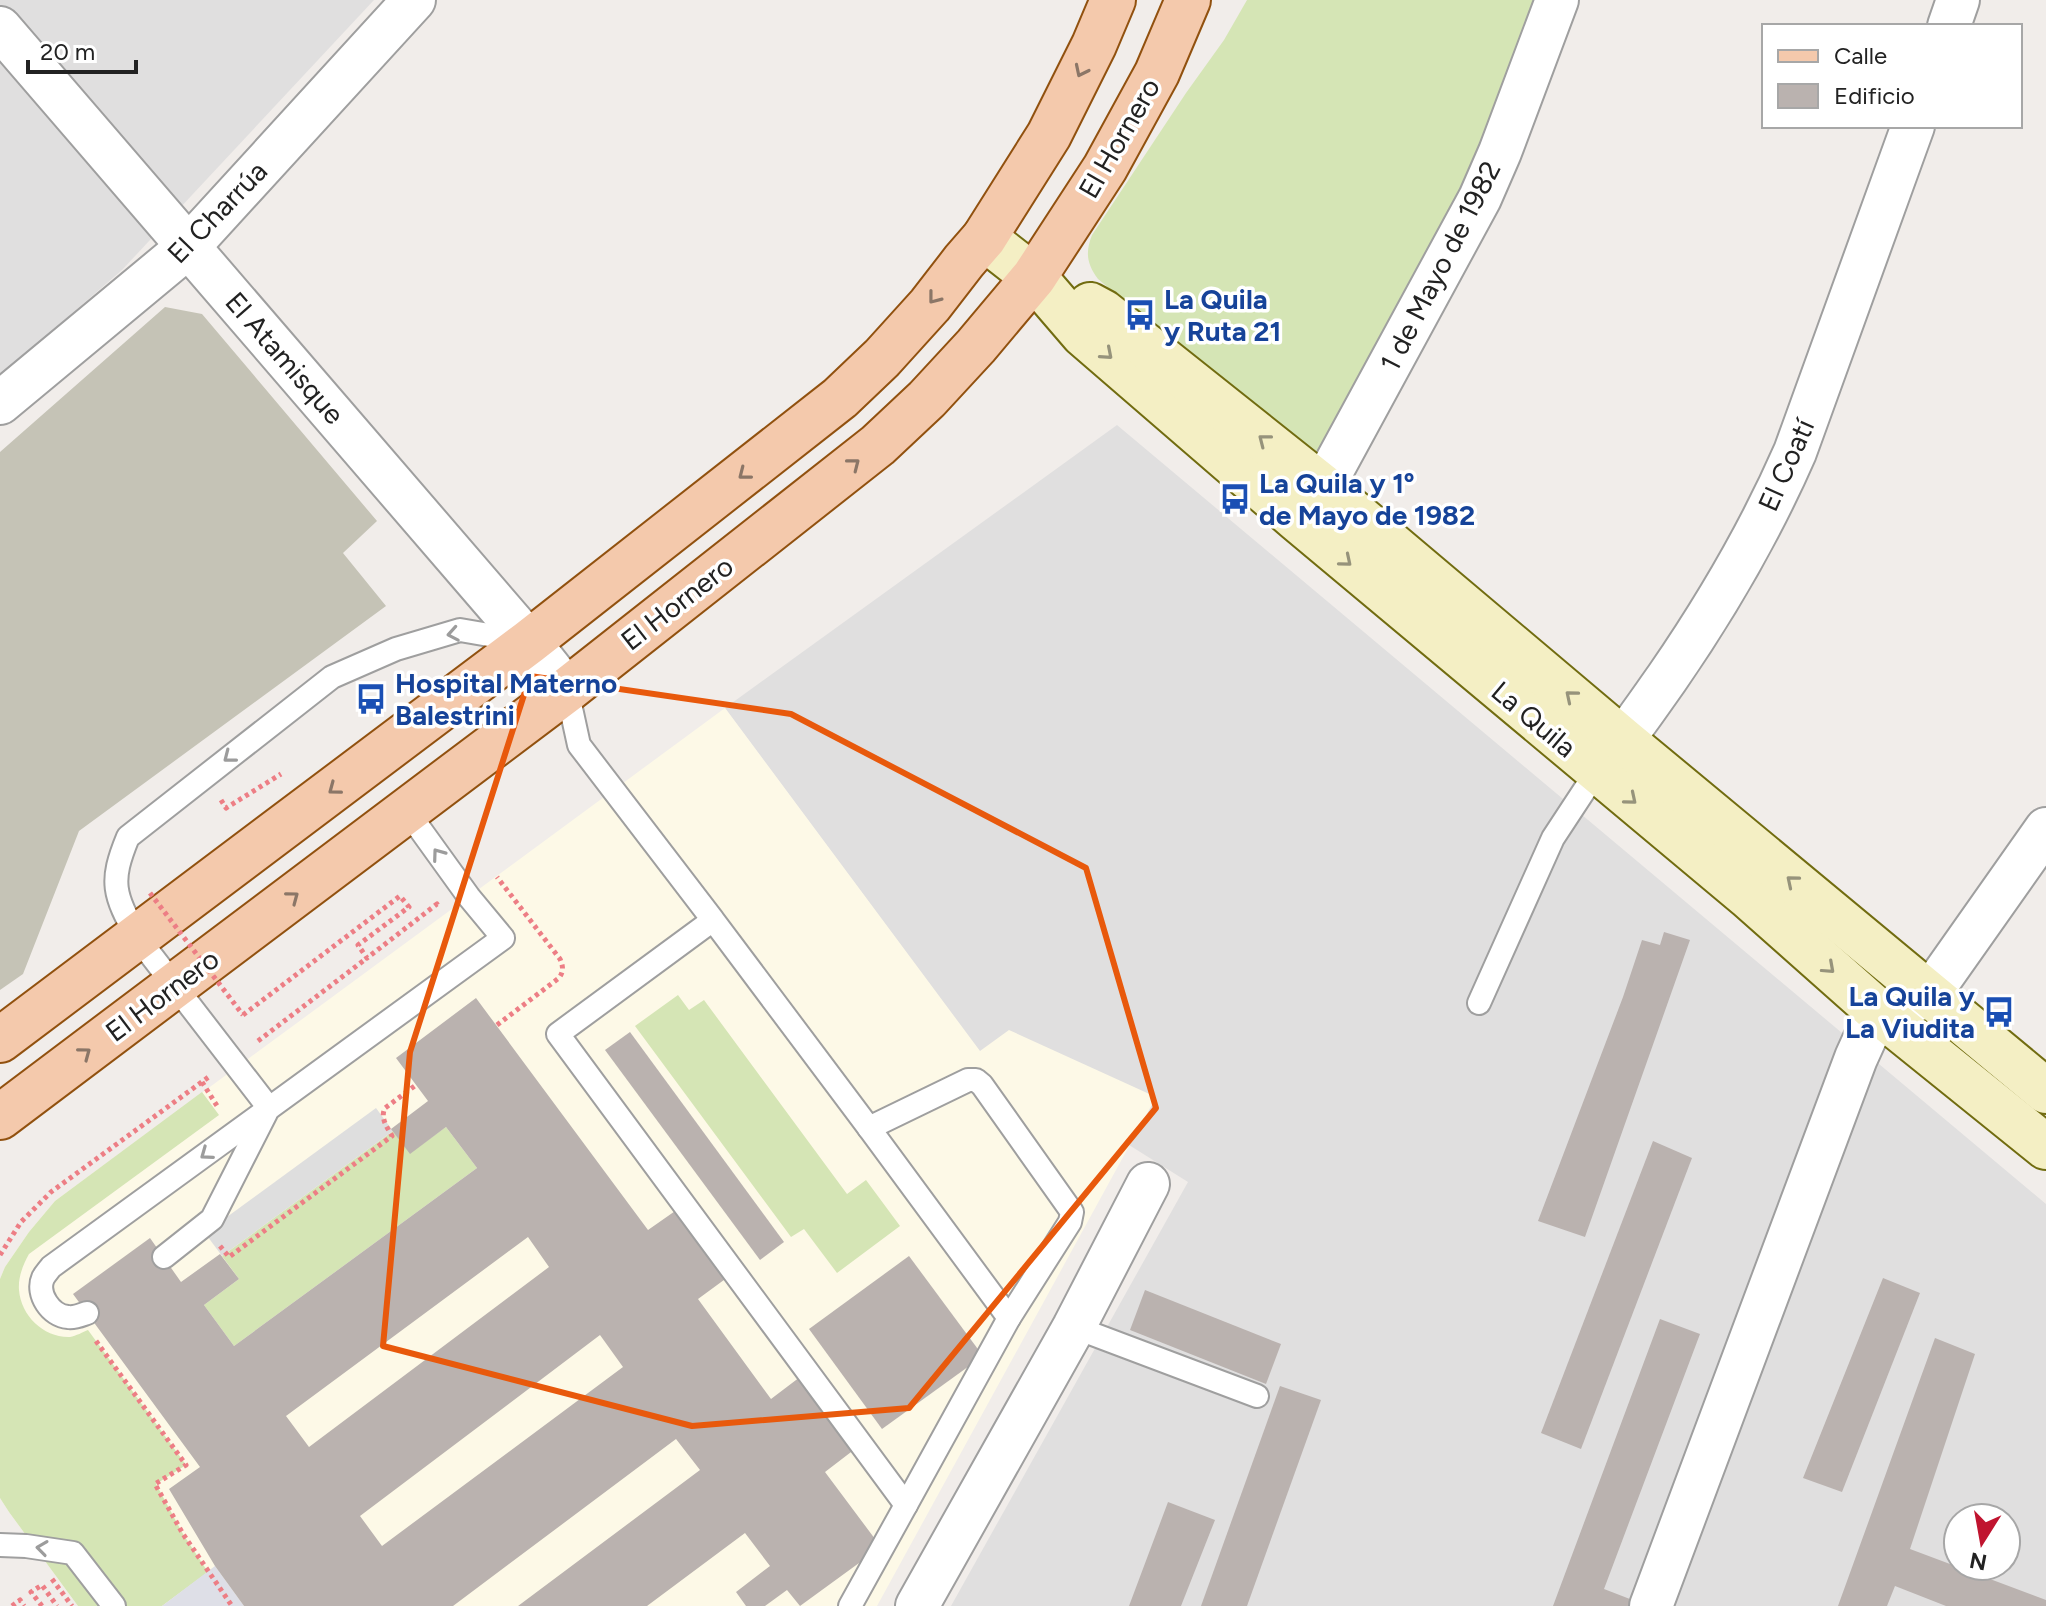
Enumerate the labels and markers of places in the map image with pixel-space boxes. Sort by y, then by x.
place label: La Quila y Ruta 21 [1164,282,1281,348]
bus stop icon: La Quila y Ruta 21 [1123,298,1157,332]
place label: La Quila y 1º de Mayo de 1982 [1259,466,1475,532]
bus stop icon: La Quila y 1º de Mayo de 1982 [1218,482,1252,516]
place label: Hospital Materno Balestrini [395,666,617,732]
bus stop icon: Hospital Materno Balestrini [354,682,388,716]
place label: La Quila y La Viudita [1845,979,1976,1045]
bus stop icon: La Quila y La Viudita [1982,995,2016,1029]

